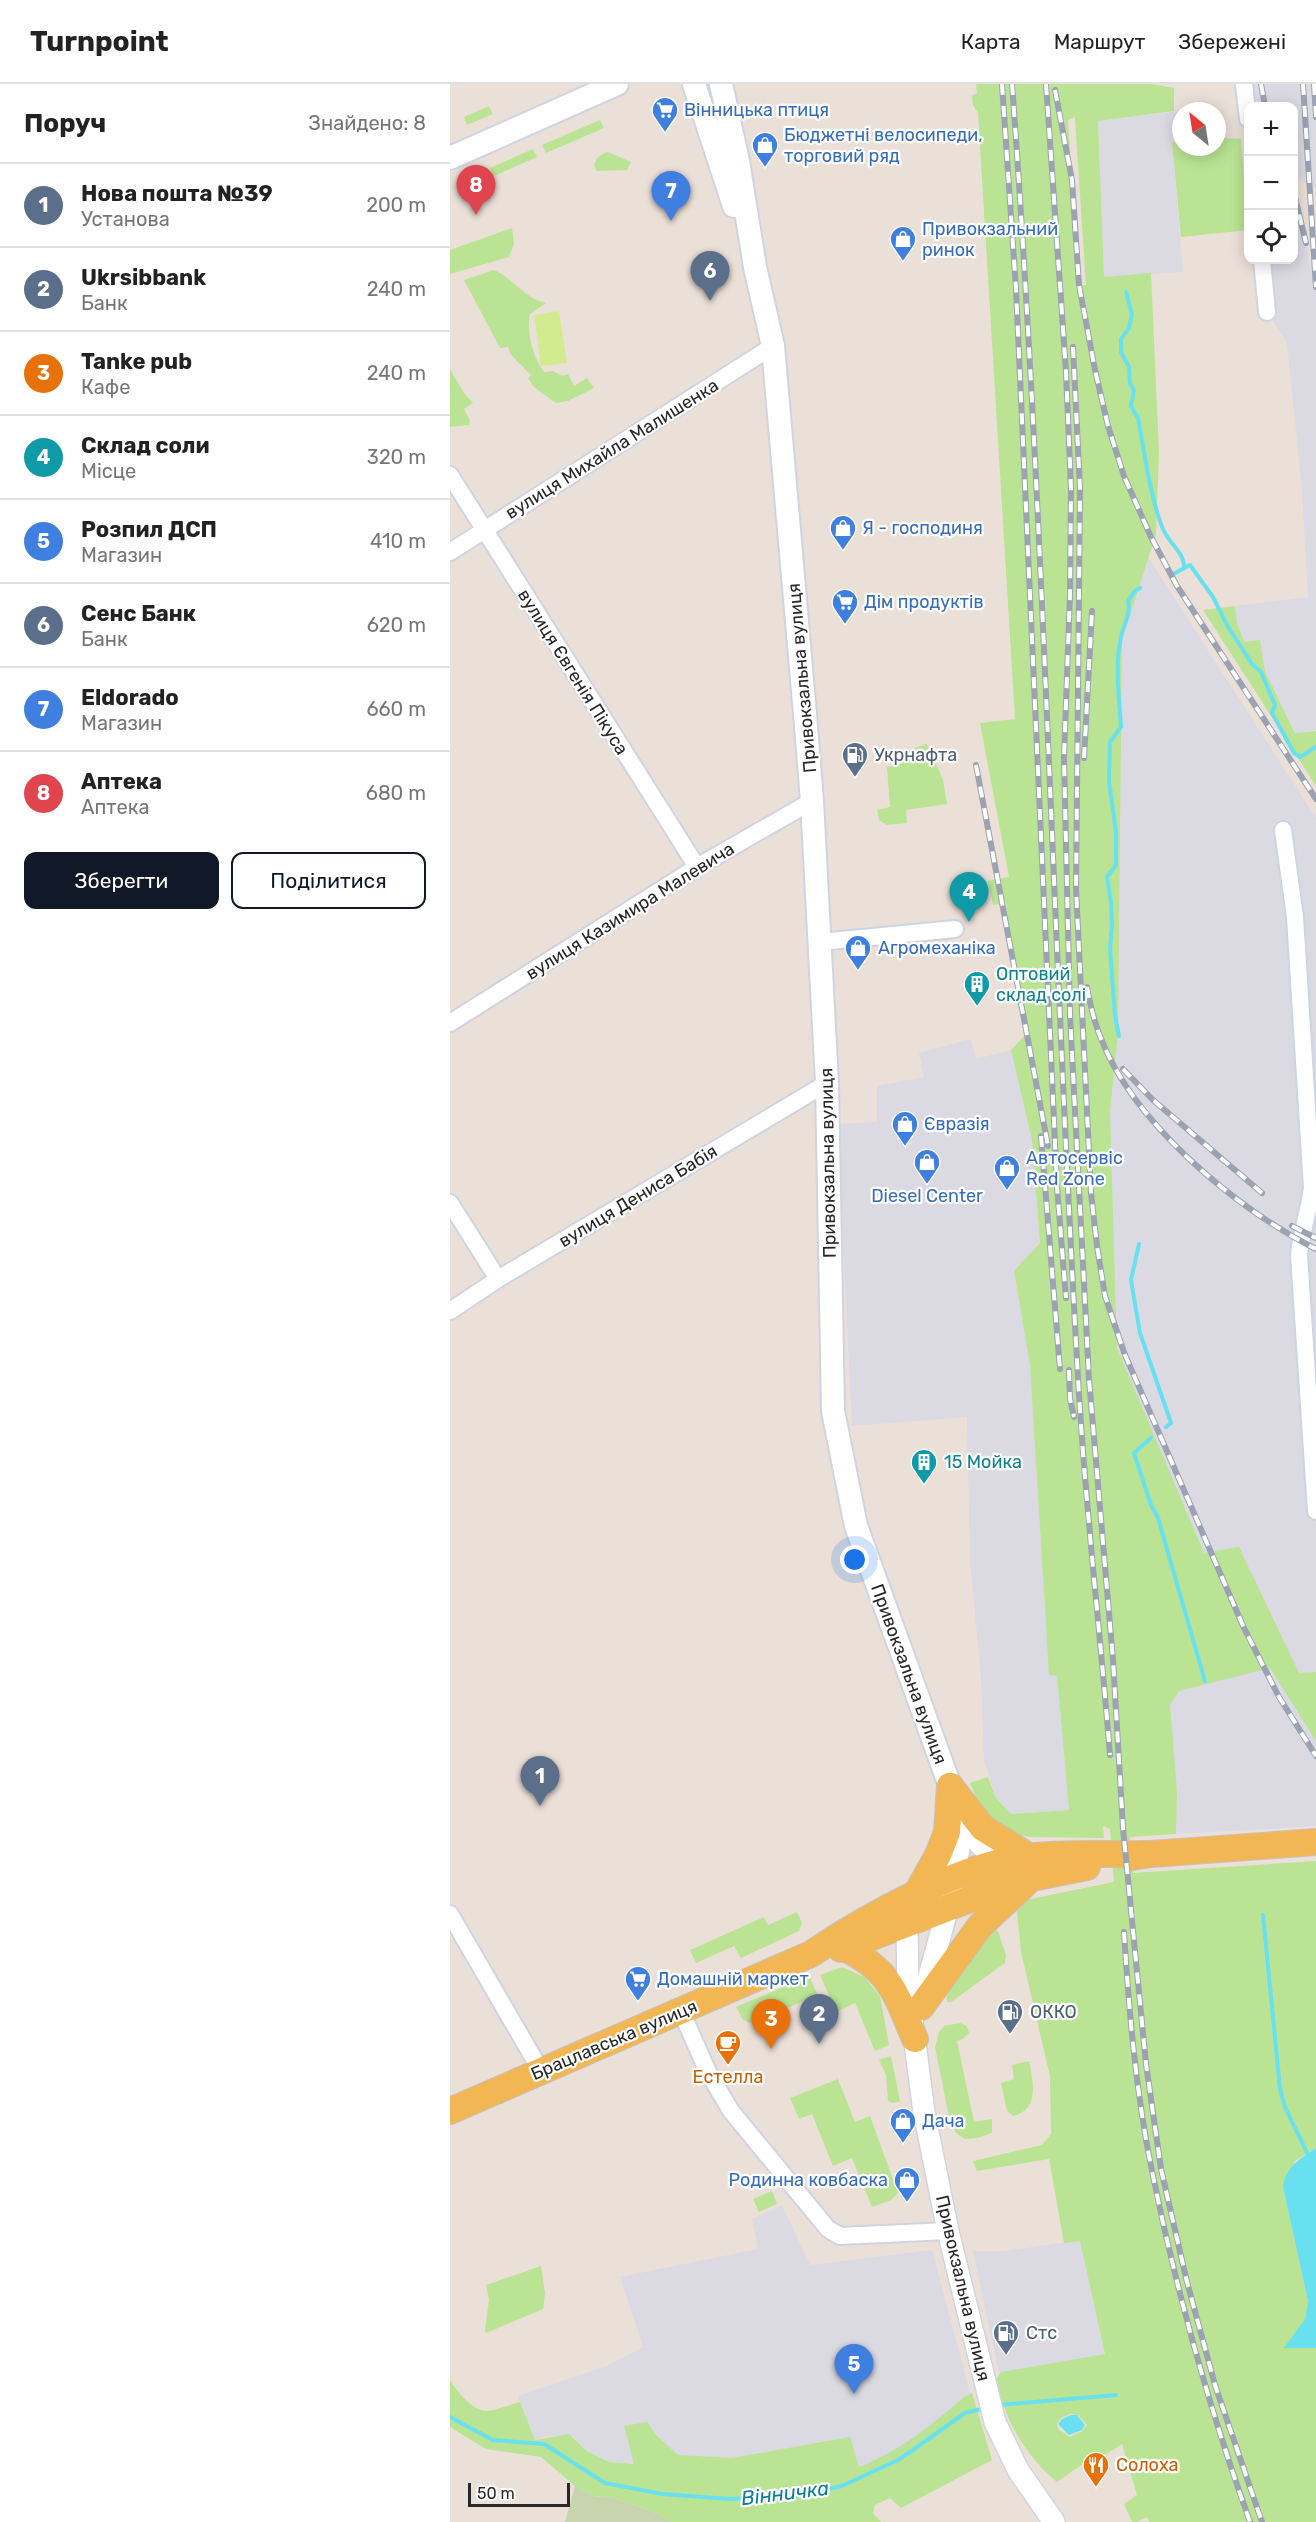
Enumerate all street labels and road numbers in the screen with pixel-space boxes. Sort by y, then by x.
street label: вулиця Михайла Малишенка [501,374,723,524]
street label: Привокзальна вулиця [783,582,821,774]
street label: вулиця Євгенія Пікуса [513,585,633,759]
street label: вулиця Казимира Малевича [522,838,738,984]
street label: Привокзальна вулиця [815,1068,841,1258]
street label: вулиця Дениса Бабія [555,1140,721,1252]
street label: Привокзальна вулиця [866,1581,952,1767]
street label: Брацлавська вулиця [528,1995,700,2085]
street label: Привокзальна вулиця [931,2193,995,2383]

